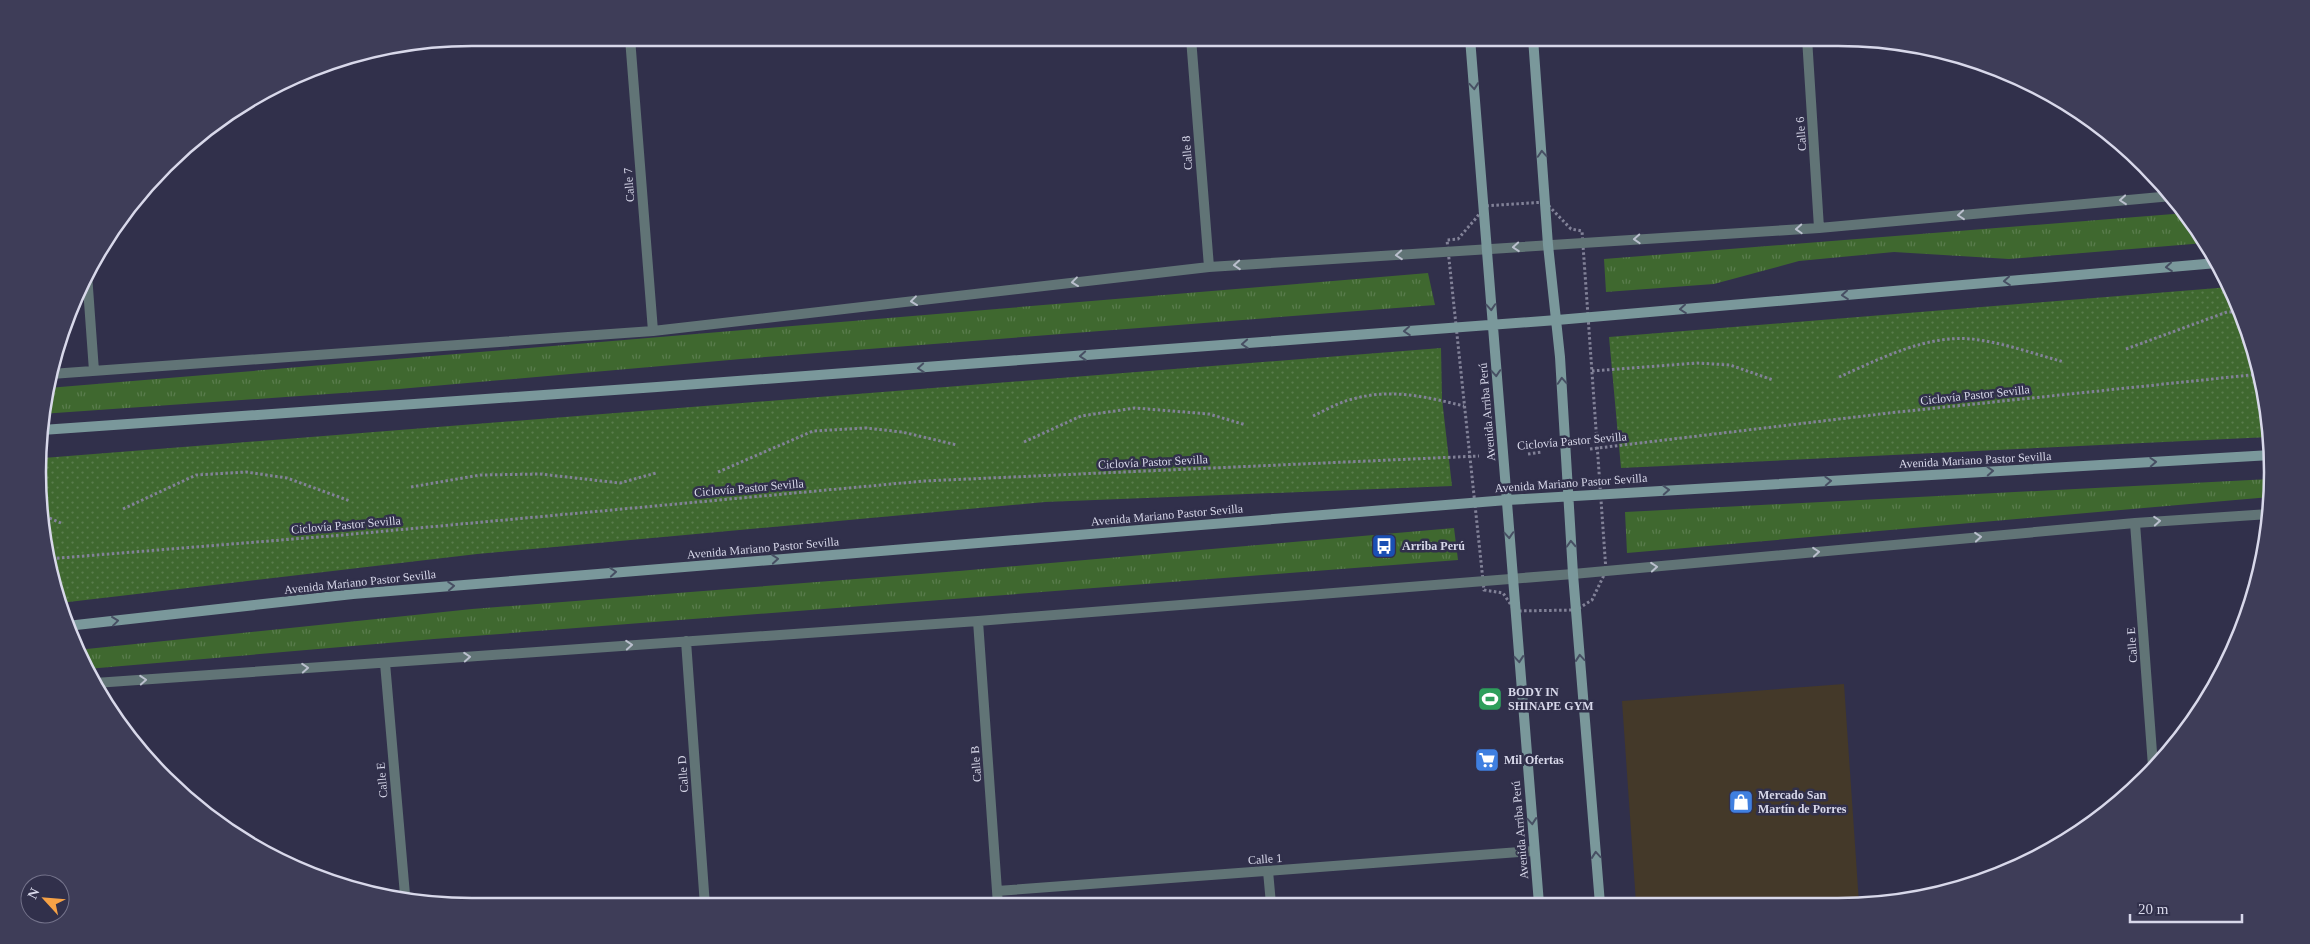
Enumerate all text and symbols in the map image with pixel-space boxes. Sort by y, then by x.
one-way arrow [1468,82,1479,90]
street label: Calle 6 [1793,116,1809,152]
street label: Calle 8 [1179,135,1195,171]
one-way arrow [1536,149,1547,157]
street label: Calle 7 [621,167,637,203]
one-way arrow [2119,194,2127,205]
one-way arrow [1957,209,1965,220]
one-way arrow [1795,224,1803,235]
one-way arrow [1633,234,1641,245]
one-way arrow [1512,241,1520,252]
one-way arrow [1394,249,1402,260]
one-way arrow [1232,260,1240,271]
one-way arrow [2164,262,2172,273]
one-way arrow [1071,276,1079,287]
one-way arrow [2003,276,2011,287]
one-way arrow [1841,290,1849,301]
one-way arrow [909,295,917,306]
one-way arrow [1485,303,1496,311]
one-way arrow [1679,304,1687,315]
one-way arrow [1403,326,1411,337]
one-way arrow [1241,338,1249,349]
one-way arrow [1079,350,1087,361]
one-way arrow [917,362,925,373]
street label: Avenida Arriba Perú [1476,362,1498,462]
one-way arrow [1491,370,1502,378]
one-way arrow [1557,377,1568,385]
street label: Ciclovía Pastor Sevilla [1920,382,2031,408]
street label: Ciclovía Pastor Sevilla [1517,429,1628,453]
street label: Avenida Mariano Pastor Sevilla [1898,449,2052,471]
street label: Ciclovía Pastor Sevilla [1098,452,1209,472]
one-way arrow [2149,457,2157,468]
one-way arrow [1987,466,1995,477]
street label: Avenida Mariano Pastor Sevilla [1494,471,1648,495]
one-way arrow [1824,475,1832,486]
street label: Ciclovía Pastor Sevilla [694,476,805,500]
one-way arrow [1662,484,1670,495]
street label: Avenida Mariano Pastor Sevilla [1090,501,1244,529]
street label: Ciclovía Pastor Sevilla [291,513,402,537]
one-way arrow [2154,516,2162,527]
one-way arrow [1504,532,1515,540]
one-way arrow [1974,532,1982,543]
bus stop icon: Arriba Perú [1371,533,1397,559]
street label: Avenida Mariano Pastor Sevilla [686,534,840,562]
place label: Arriba Perú [1402,539,1465,553]
one-way arrow [1566,539,1577,547]
one-way arrow [1812,547,1820,558]
one-way arrow [771,554,779,565]
one-way arrow [1651,561,1659,572]
street label: Avenida Mariano Pastor Sevilla [283,567,437,597]
one-way arrow [609,567,617,578]
one-way arrow [447,580,455,591]
one-way arrow [112,616,120,627]
street label: Calle E [2124,627,2140,663]
one-way arrow [626,640,634,651]
one-way arrow [464,651,472,662]
one-way arrow [1575,654,1586,662]
one-way arrow [1513,656,1524,664]
one-way arrow [302,663,310,674]
one-way arrow [139,674,147,685]
place label: BODY IN SHINAPE GYM [1508,685,1594,713]
sports icon: BODY IN SHINAPE GYM [1477,686,1503,712]
street label: Calle B [968,745,984,783]
supermarket icon: Mil Ofertas [1474,747,1500,773]
place label: Mil Ofertas [1504,753,1564,767]
street label: Calle D [675,755,691,793]
street label: Calle E [373,762,391,798]
street label: Avenida Arriba Perú [1509,780,1531,880]
place label: Mercado San Martín de Porres [1758,788,1847,816]
shop icon: Mercado San Martín de Porres [1728,789,1754,815]
one-way arrow [1526,817,1537,825]
street label: Calle 1 [1247,851,1283,867]
one-way arrow [1591,851,1602,859]
north arrow [20,874,70,924]
text: N [25,886,43,901]
scale bar [2130,892,2242,924]
text: 20 m [2138,901,2169,917]

